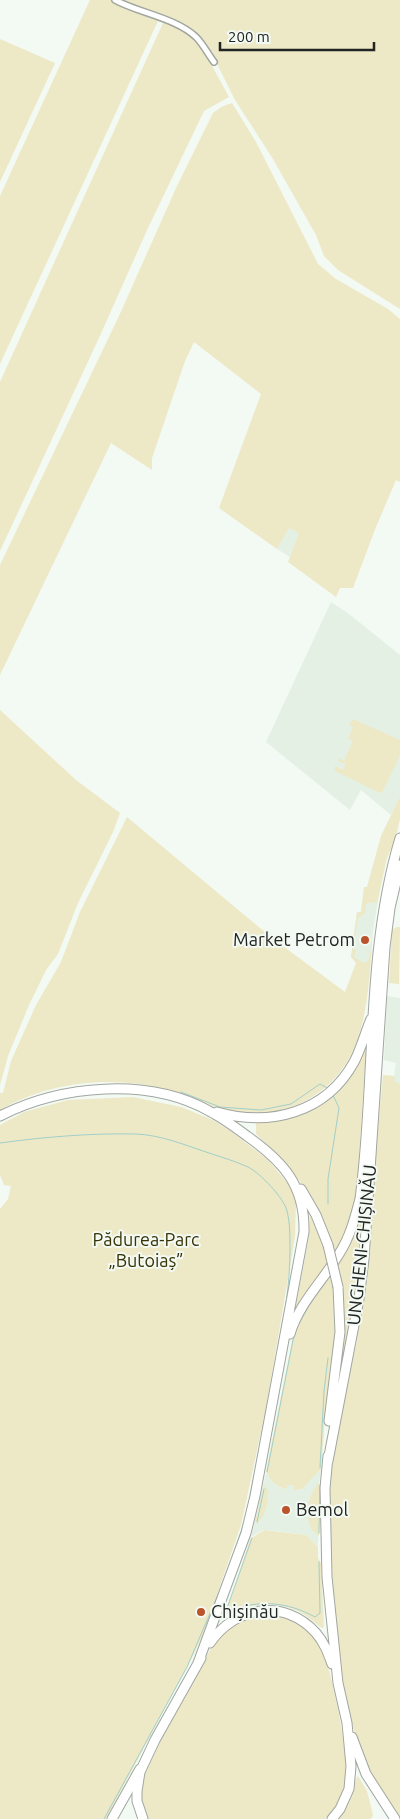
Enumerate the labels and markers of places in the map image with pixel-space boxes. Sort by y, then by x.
place label: Market Petrom [233,929,355,949]
marker: Market Petrom [359,934,371,946]
place label: Bemol [296,1499,348,1519]
marker: Bemol [280,1504,292,1516]
place label: Chișinău [211,1601,279,1621]
marker: Chișinău [195,1606,207,1618]

